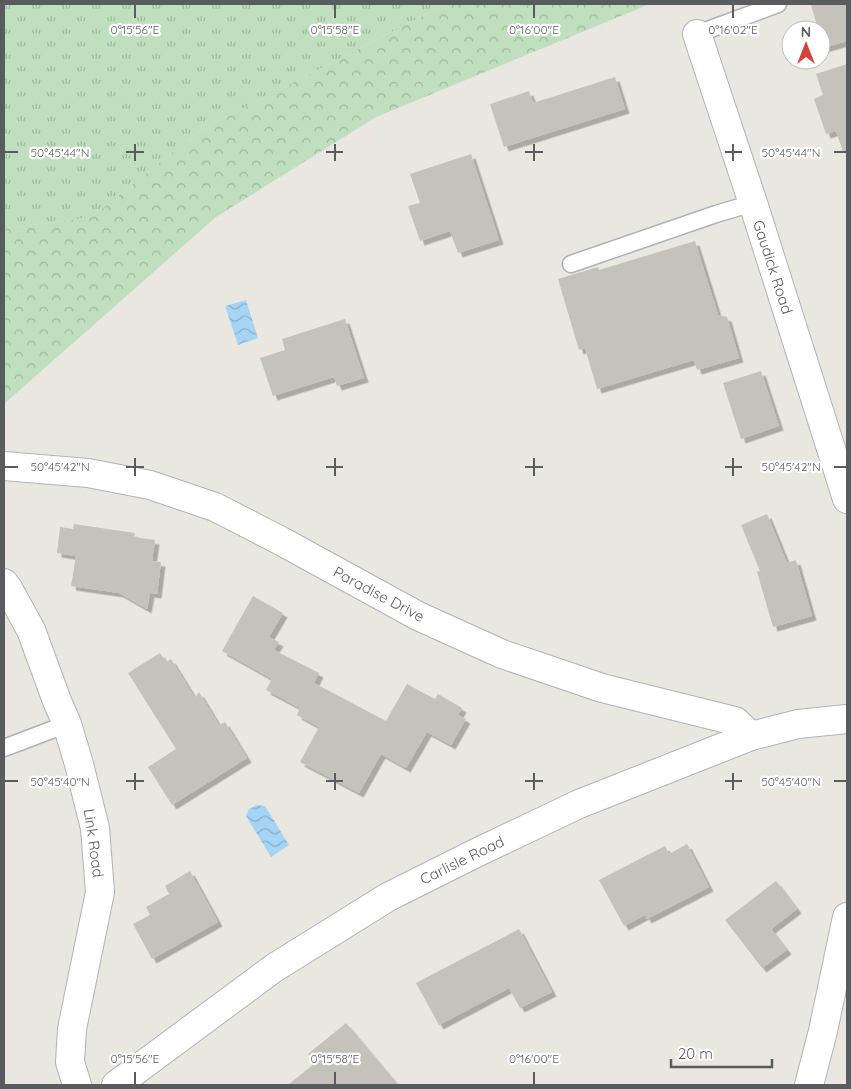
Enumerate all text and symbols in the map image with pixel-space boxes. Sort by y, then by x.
north arrow [781,20,831,70]
text: 0°15'56"E [111,22,160,37]
text: 0°15'58"E [311,22,360,37]
text: 0°16'00"E [509,22,559,37]
text: 0°16'02"E [708,22,758,37]
text: N [801,23,811,41]
text: 50°45'44"N [31,145,89,160]
text: 50°45'44"N [762,145,820,160]
street label: Gaudick Road [749,218,797,316]
text: 50°45'42"N [30,459,90,474]
text: 50°45'42"N [761,459,821,474]
street label: Paradise Drive [330,562,428,626]
text: 50°45'40"N [30,774,90,789]
text: 50°45'40"N [761,774,821,789]
street label: Link Road [80,807,108,879]
street label: Carlisle Road [417,831,507,889]
scale bar [671,1036,772,1068]
text: 20 m [678,1044,713,1063]
text: 0°15'56"E [111,1051,160,1066]
text: 0°15'58"E [311,1051,360,1066]
text: 0°16'00"E [509,1051,559,1066]

